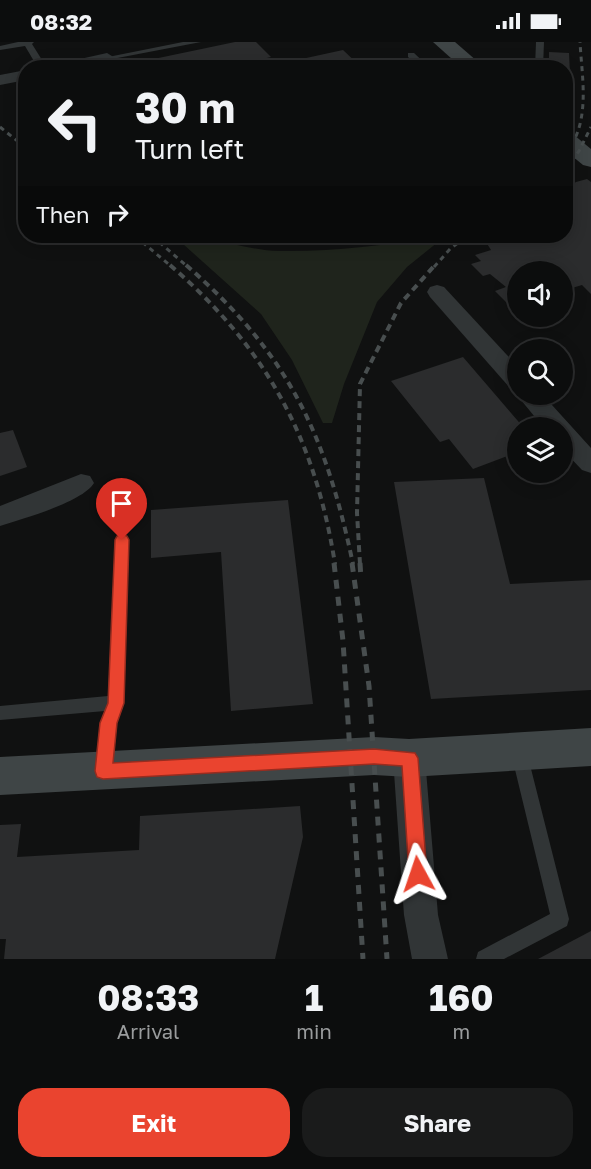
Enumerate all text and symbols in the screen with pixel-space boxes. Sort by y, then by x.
text: 08:32 [30,8,92,35]
text: 30 m [135,82,235,132]
icon: left [36,84,114,162]
text: Turn left [135,133,244,165]
icon: right [101,198,134,231]
text: Then [36,201,89,228]
map controls [507,261,573,483]
button: sound [507,261,573,327]
button: search [507,339,573,405]
button: layers [507,417,573,483]
pin [96,478,147,540]
icon: arrive [105,487,138,520]
position arrow [386,842,450,906]
text: 08:33 [97,976,199,1019]
text: 1 [305,976,323,1019]
text: 160 [429,976,494,1019]
text: Arrival [117,1019,180,1043]
text: min [296,1019,332,1043]
text: m [452,1019,470,1043]
button: Exit [18,1088,290,1157]
button: Share [302,1088,573,1157]

